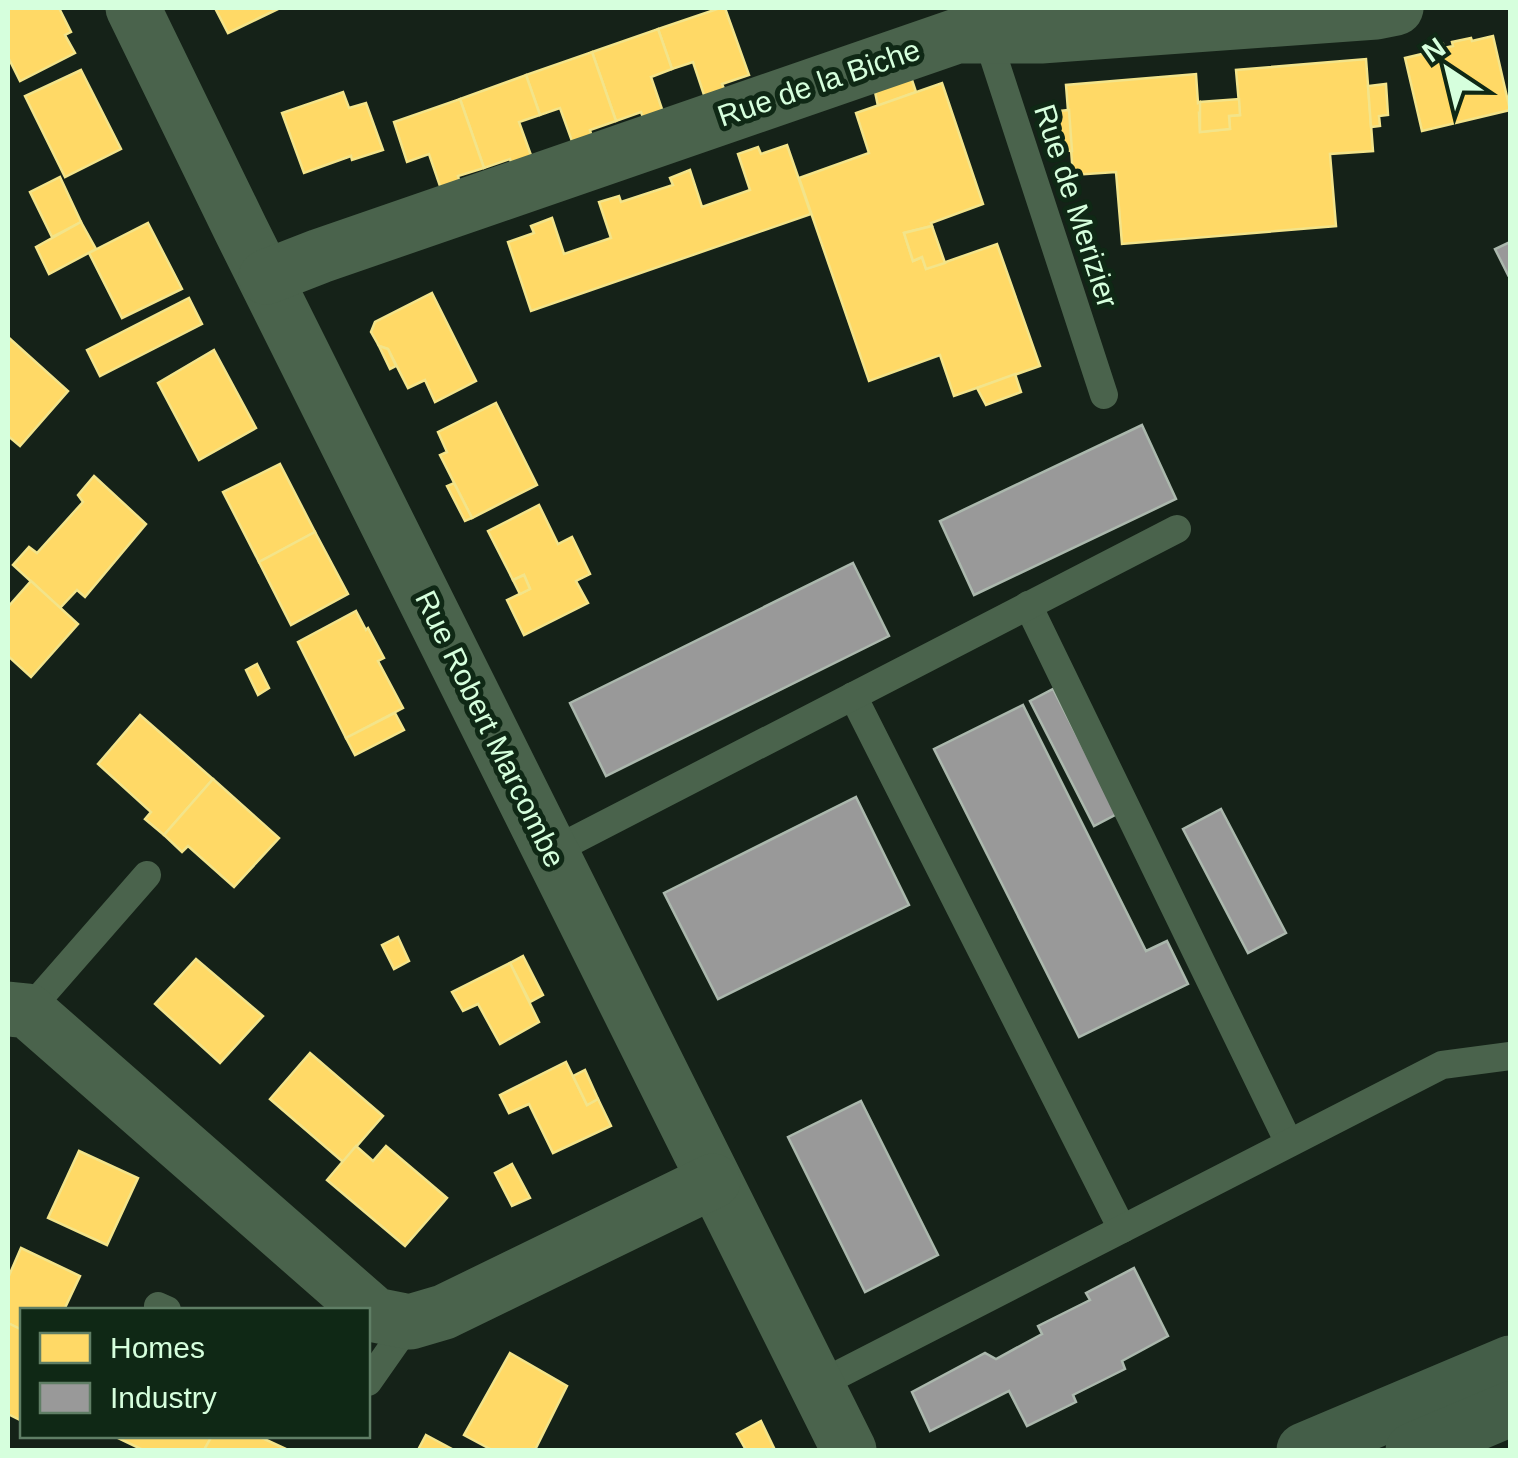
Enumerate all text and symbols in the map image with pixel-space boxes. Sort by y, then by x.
north arrow [1398,20,1498,120]
text: N [1417,31,1451,68]
street label: Rue de la Biche [713,32,924,133]
street label: Rue de Merizier [1028,100,1125,312]
street label: Rue Robert Marcombe [409,585,572,872]
legend [20,1308,370,1438]
text: Homes [110,1331,205,1364]
text: Industry [110,1381,217,1414]

